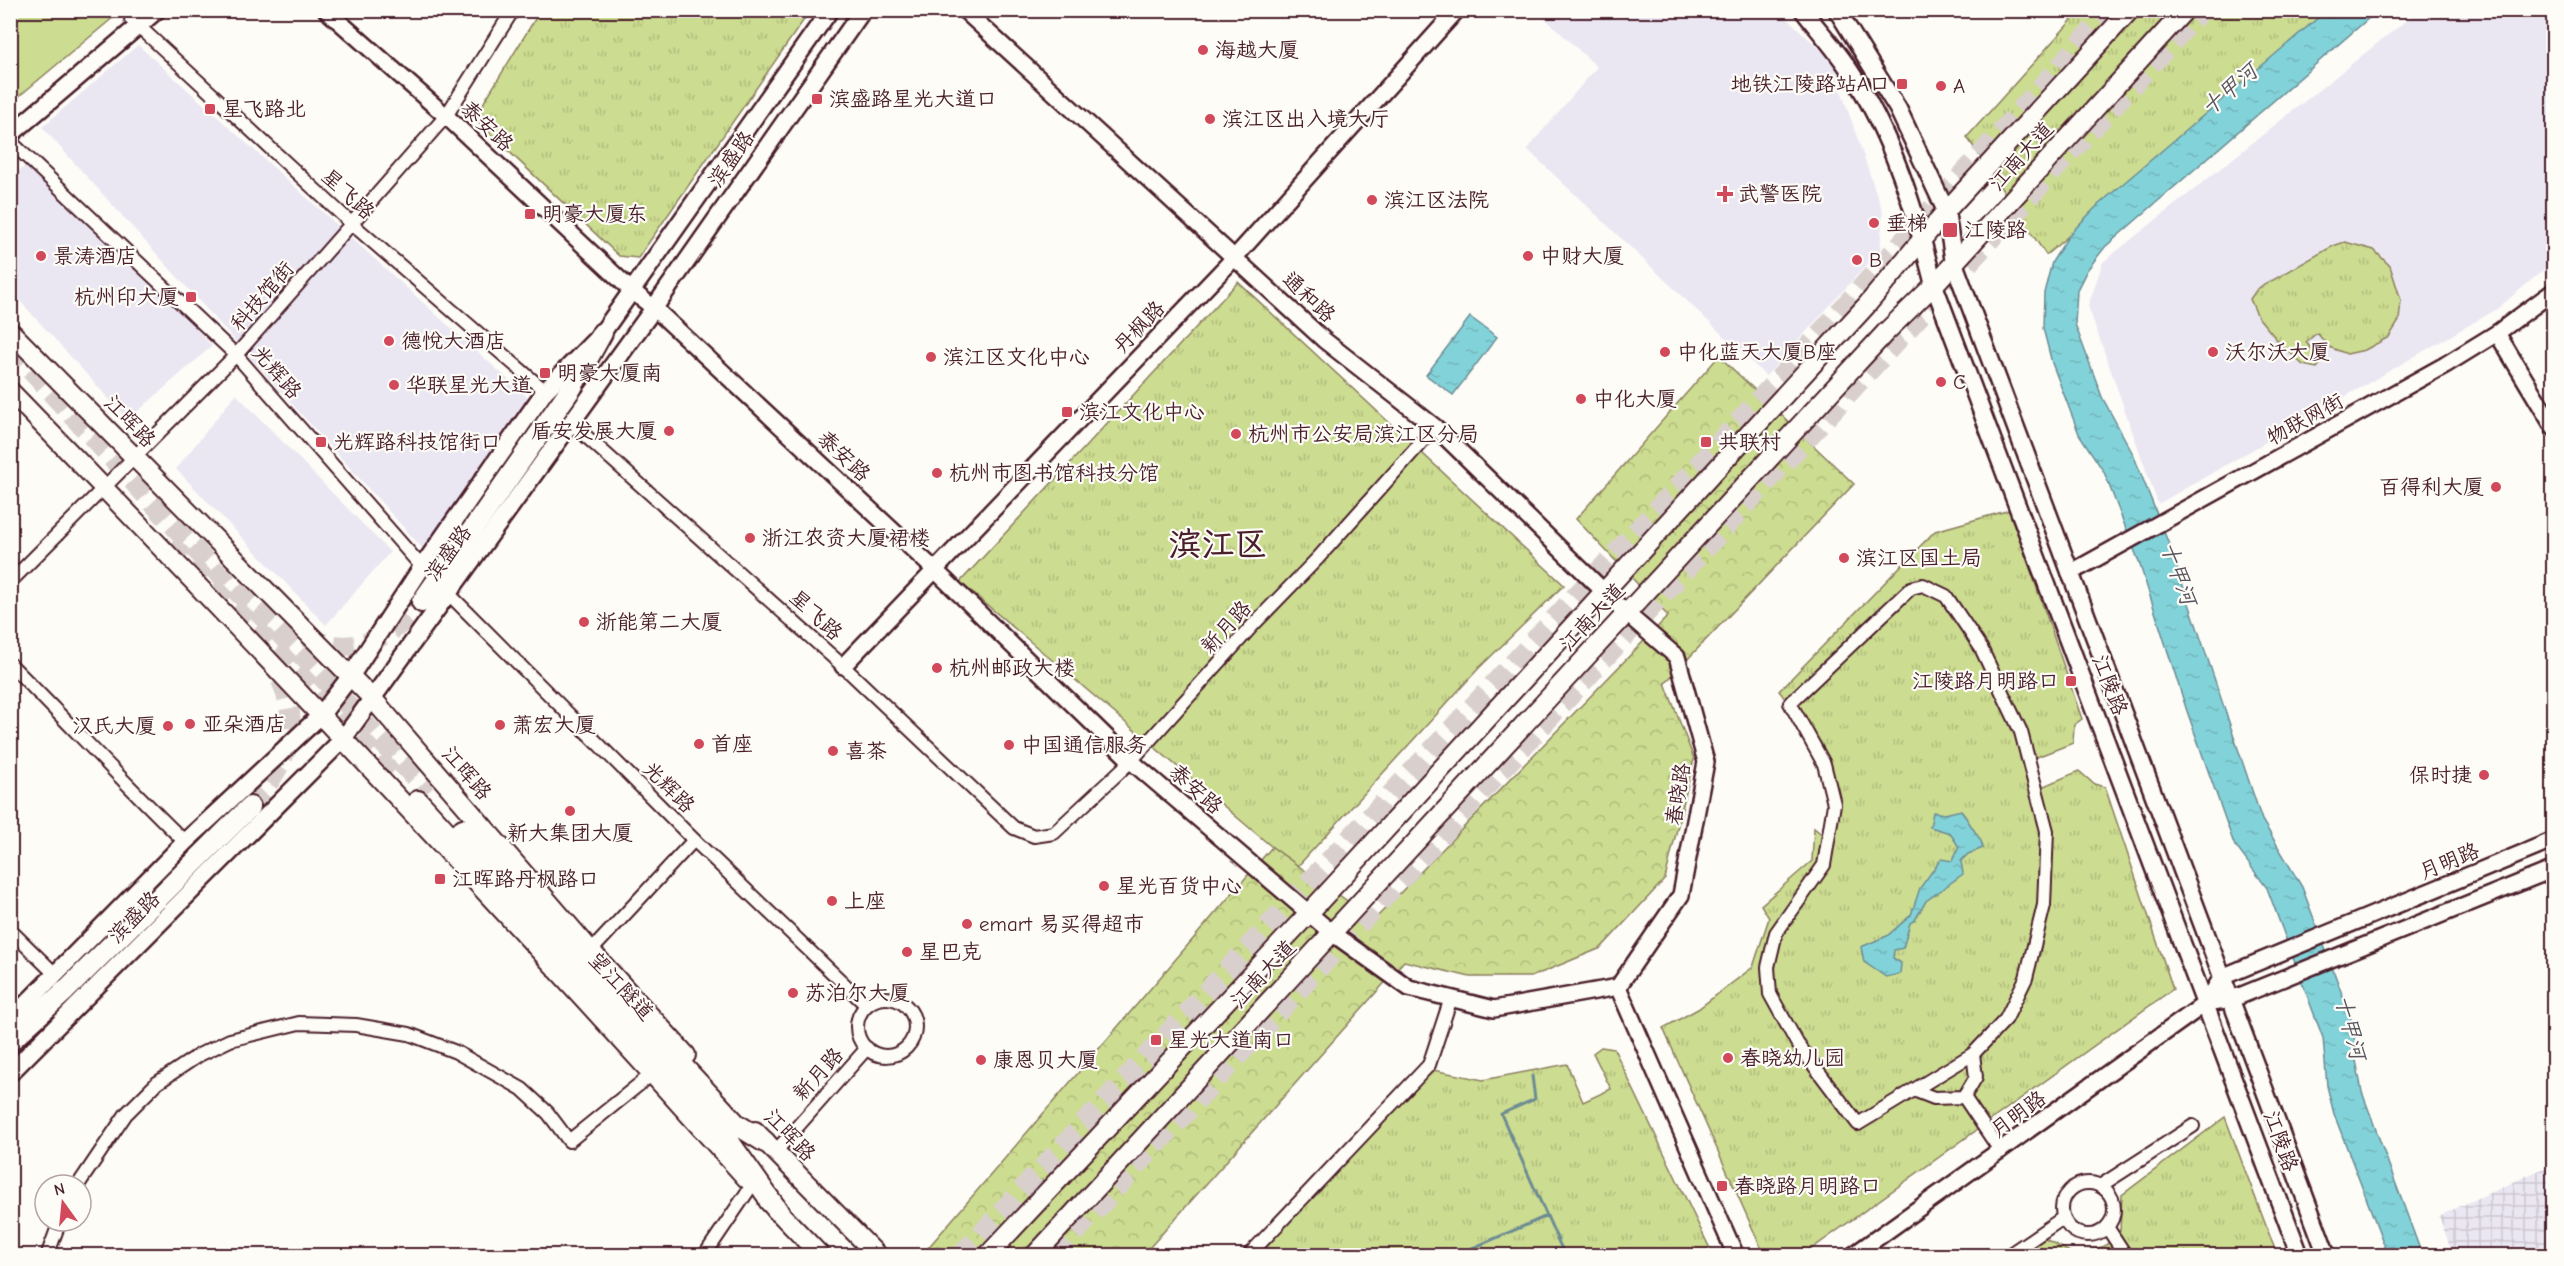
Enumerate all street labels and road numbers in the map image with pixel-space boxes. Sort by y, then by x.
street label: 泰安路 [456,96,518,156]
street label: 江南大道 [1984,117,2058,195]
street label: 滨盛路 [703,126,759,192]
street label: 星飞路 [317,164,379,224]
street label: 科技馆街 [225,256,299,336]
street label: 通和路 [1278,267,1340,327]
street label: 丹枫路 [1108,296,1170,358]
street label: 光辉路 [247,340,307,404]
street label: 物联网街 [2262,388,2348,450]
street label: 江晖路 [99,390,161,452]
street label: 泰安路 [813,426,875,486]
street label: 滨盛路 [420,520,476,586]
street label: 江南大道 [1555,578,1629,656]
street label: 星飞路 [785,585,847,645]
street label: 新月路 [1196,596,1256,658]
street label: 江陵路 [2088,651,2132,719]
street label: 江晖路 [437,741,497,805]
street label: 光辉路 [638,756,700,818]
street label: 泰安路 [1164,759,1228,819]
street label: 春晓路 [1661,761,1695,827]
street label: 月明路 [2415,838,2483,884]
street label: 滨盛路 [103,886,165,948]
street label: 江南大道 [1226,935,1300,1013]
street label: 望江隧道 [584,947,658,1025]
street label: 新月路 [788,1043,848,1105]
street label: 月明路 [1985,1086,2051,1142]
street label: 江晖路 [759,1104,821,1166]
street label: 江陵路 [2259,1107,2303,1175]

